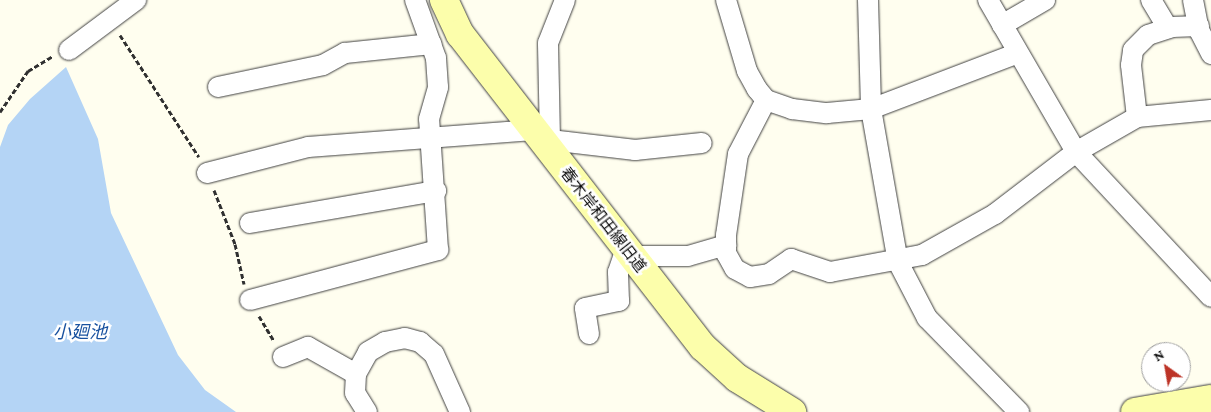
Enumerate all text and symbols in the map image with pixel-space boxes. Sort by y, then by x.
street label: 春木岸和田線旧道 [556,164,650,276]
water label: 小廻池 [53,321,107,343]
north arrow [1141,342,1191,392]
text: N [1150,346,1167,364]

